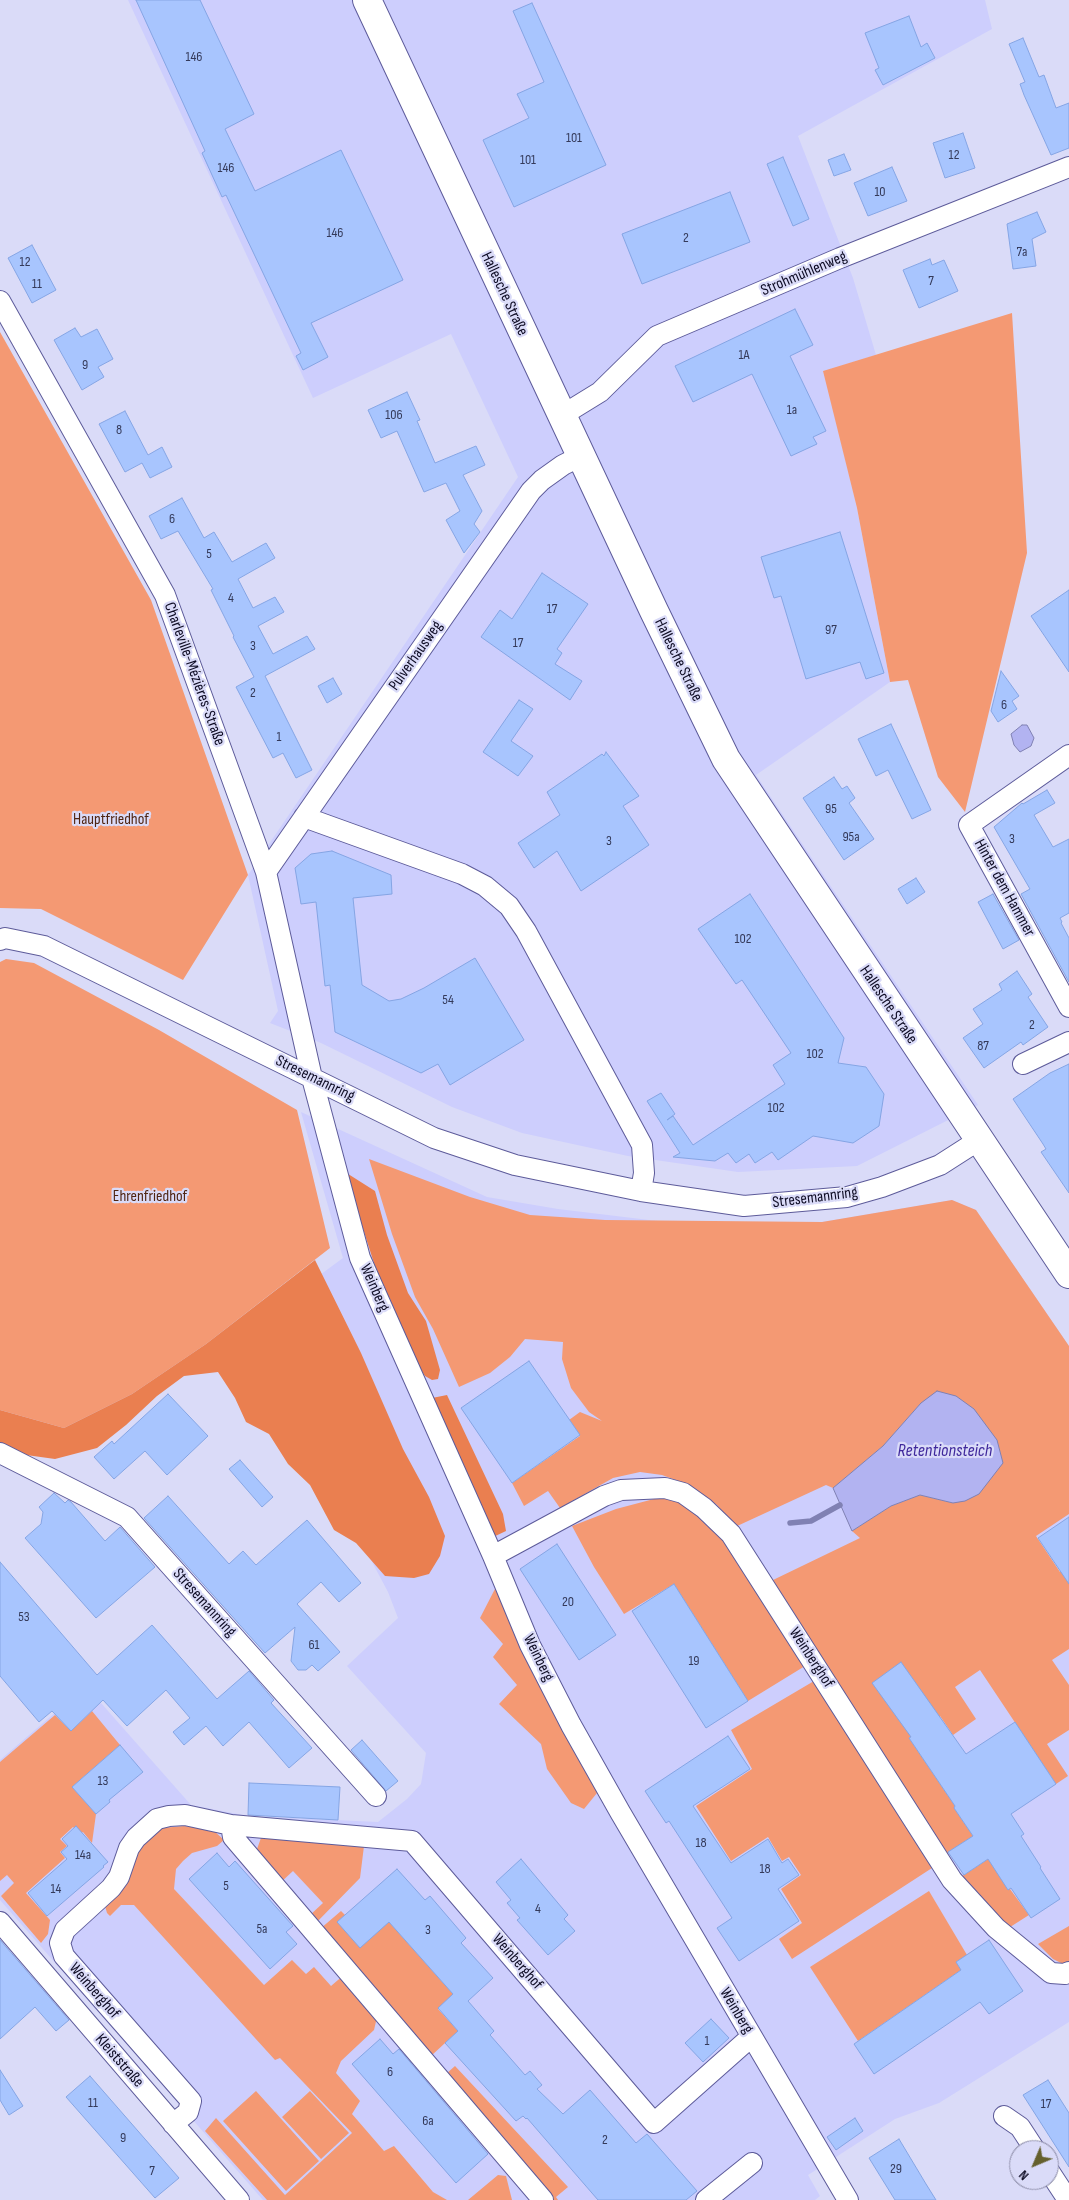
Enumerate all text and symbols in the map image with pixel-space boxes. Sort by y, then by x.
house number: 146 [186,49,202,65]
house number: 101 [566,130,582,146]
house number: 12 [949,147,959,163]
house number: 101 [520,152,536,168]
house number: 146 [218,160,234,176]
house number: 10 [874,184,886,200]
house number: 146 [327,225,343,241]
house number: 2 [683,230,689,246]
house number: 7a [1017,244,1027,260]
street label: Strohmühlenweg [758,247,850,301]
street label: Hallesche Straße [476,249,532,339]
house number: 12 [20,254,30,270]
house number: 7 [928,273,934,289]
house number: 11 [32,276,42,292]
house number: 1A [738,347,750,363]
house number: 9 [82,357,88,373]
house number: 1a [787,402,797,418]
house number: 106 [385,407,403,423]
house number: 8 [116,422,122,438]
house number: 6 [169,511,175,527]
house number: 5 [206,546,212,562]
house number: 4 [228,590,234,606]
street label: Charleville-Mézières-Straße [159,600,229,748]
house number: 17 [547,601,557,617]
street label: Hallesche Straße [650,615,706,705]
street label: Pulverhausweg [385,617,447,695]
house number: 97 [825,622,837,638]
house number: 17 [513,635,523,651]
house number: 3 [250,638,256,654]
house number: 2 [250,685,256,701]
house number: 6 [1001,697,1007,713]
house number: 1 [277,729,281,745]
house number: 95 [825,801,837,817]
park label: Hauptfriedhof [73,810,149,830]
house number: 95a [842,829,860,845]
house number: 3 [1009,831,1015,847]
house number: 3 [606,833,612,849]
street label: Hinter dem Hammer [969,836,1039,940]
house number: 102 [735,931,751,947]
street label: Hallesche Straße [855,962,921,1048]
house number: 54 [442,992,454,1008]
house number: 2 [1029,1017,1035,1033]
house number: 87 [977,1038,989,1054]
house number: 102 [807,1046,823,1062]
street label: Stresemannring [272,1052,358,1106]
house number: 102 [768,1100,784,1116]
street label: Stresemannring [771,1183,859,1213]
park label: Ehrenfriedhof [113,1187,187,1207]
street label: Weinberg [355,1261,393,1315]
water label: Retentionsteich [898,1440,992,1462]
street label: Stresemannring [168,1565,240,1641]
house number: 20 [562,1594,574,1610]
house number: 53 [18,1609,30,1625]
street label: Weinberghof [784,1624,838,1692]
street label: Weinberg [518,1631,558,1685]
house number: 61 [308,1637,320,1653]
house number: 19 [688,1653,700,1669]
house number: 13 [98,1773,108,1789]
house number: 18 [695,1835,707,1851]
house number: 14a [75,1847,91,1863]
house number: 18 [759,1861,771,1877]
house number: 5 [223,1878,229,1894]
house number: 14 [51,1881,61,1897]
house number: 4 [535,1901,541,1917]
house number: 5a [256,1921,268,1937]
house number: 3 [425,1922,431,1938]
street label: Weinberghof [487,1930,547,1994]
street label: Weinberghof [64,1959,124,2023]
street label: Weinberg [715,1985,757,2037]
street label: Kleiststraße [91,2030,147,2092]
house number: 1 [705,2033,709,2049]
house number: 6 [387,2064,393,2080]
house number: 11 [88,2095,98,2111]
house number: 17 [1041,2096,1051,2112]
house number: 6a [422,2113,434,2129]
house number: 9 [120,2130,126,2146]
house number: 2 [602,2132,608,2148]
north arrow [1009,2140,1059,2190]
house number: 29 [890,2161,902,2177]
house number: 7 [149,2163,155,2179]
text: N [1015,2167,1032,2184]

